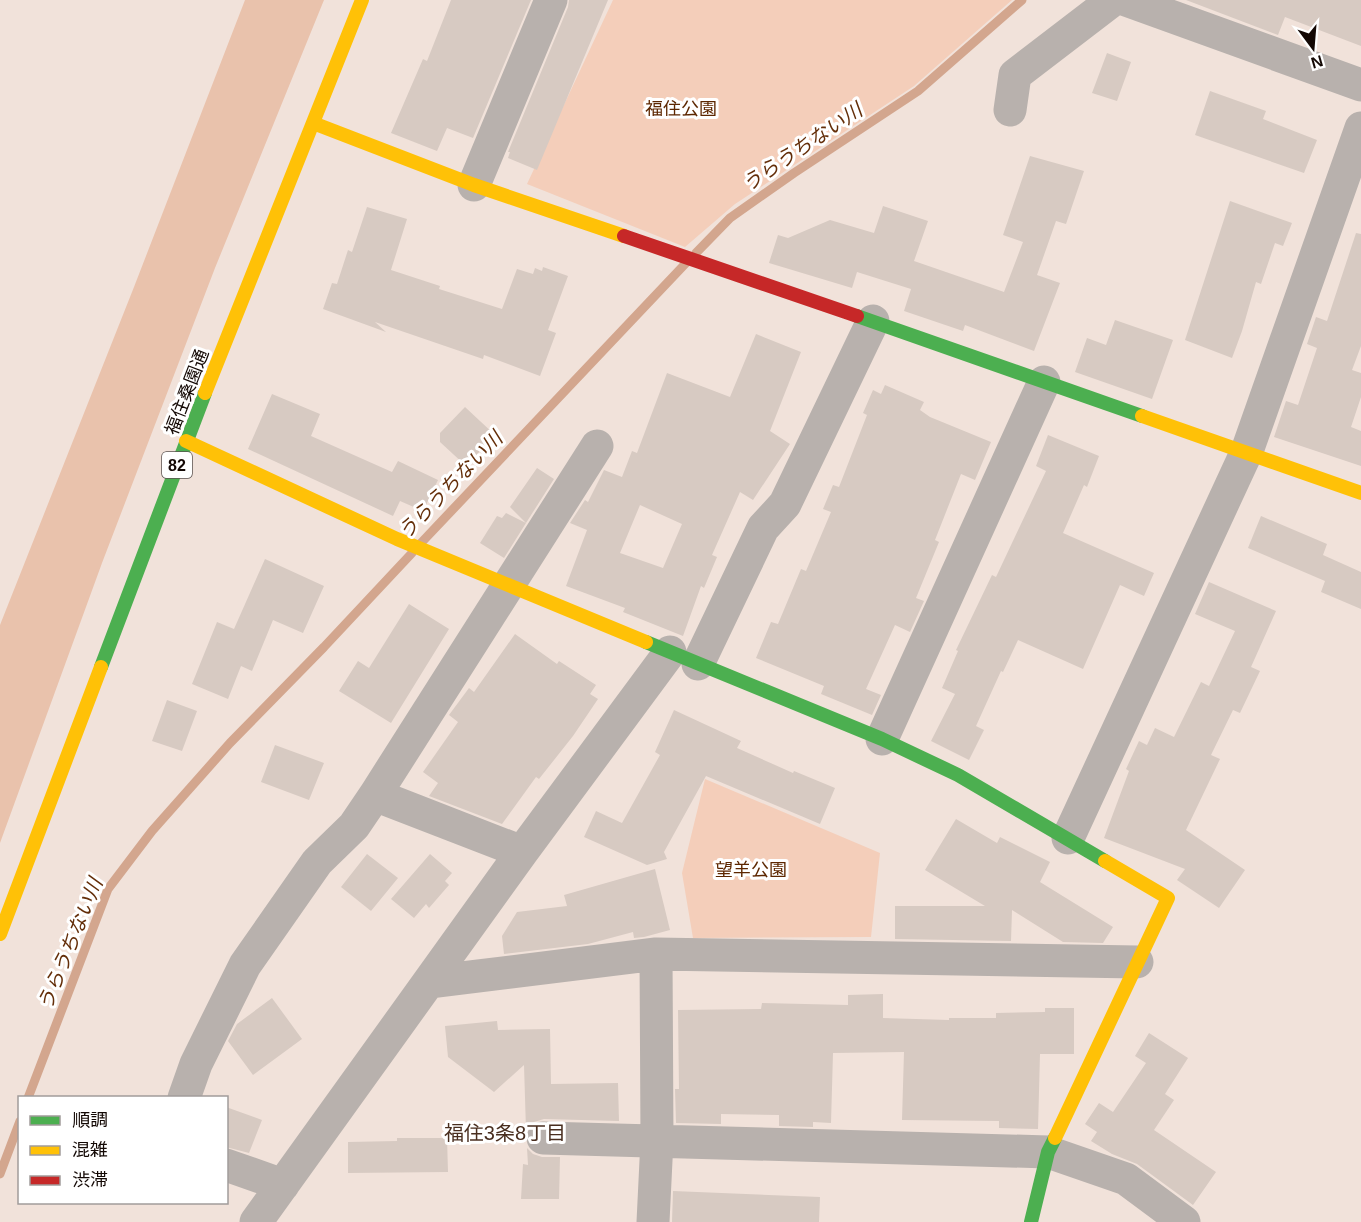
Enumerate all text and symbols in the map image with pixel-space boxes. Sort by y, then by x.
north arrow [1283,18,1343,78]
text: N [1309,52,1325,72]
water label: うらうちない川 [738,98,868,195]
park label: 福住公園 [645,99,717,119]
street label: 福住桑園通 [162,346,212,438]
water label: うらうちない川 [393,426,508,543]
road number: 82 [162,452,192,478]
park label: 望羊公園 [715,860,787,880]
water label: うらうちない川 [34,873,107,1013]
legend [18,1096,228,1204]
text: 順調 [72,1110,108,1130]
district label: 福住3条8丁目 [444,1122,566,1144]
text: 混雑 [72,1140,108,1160]
text: 渋滞 [72,1170,108,1190]

